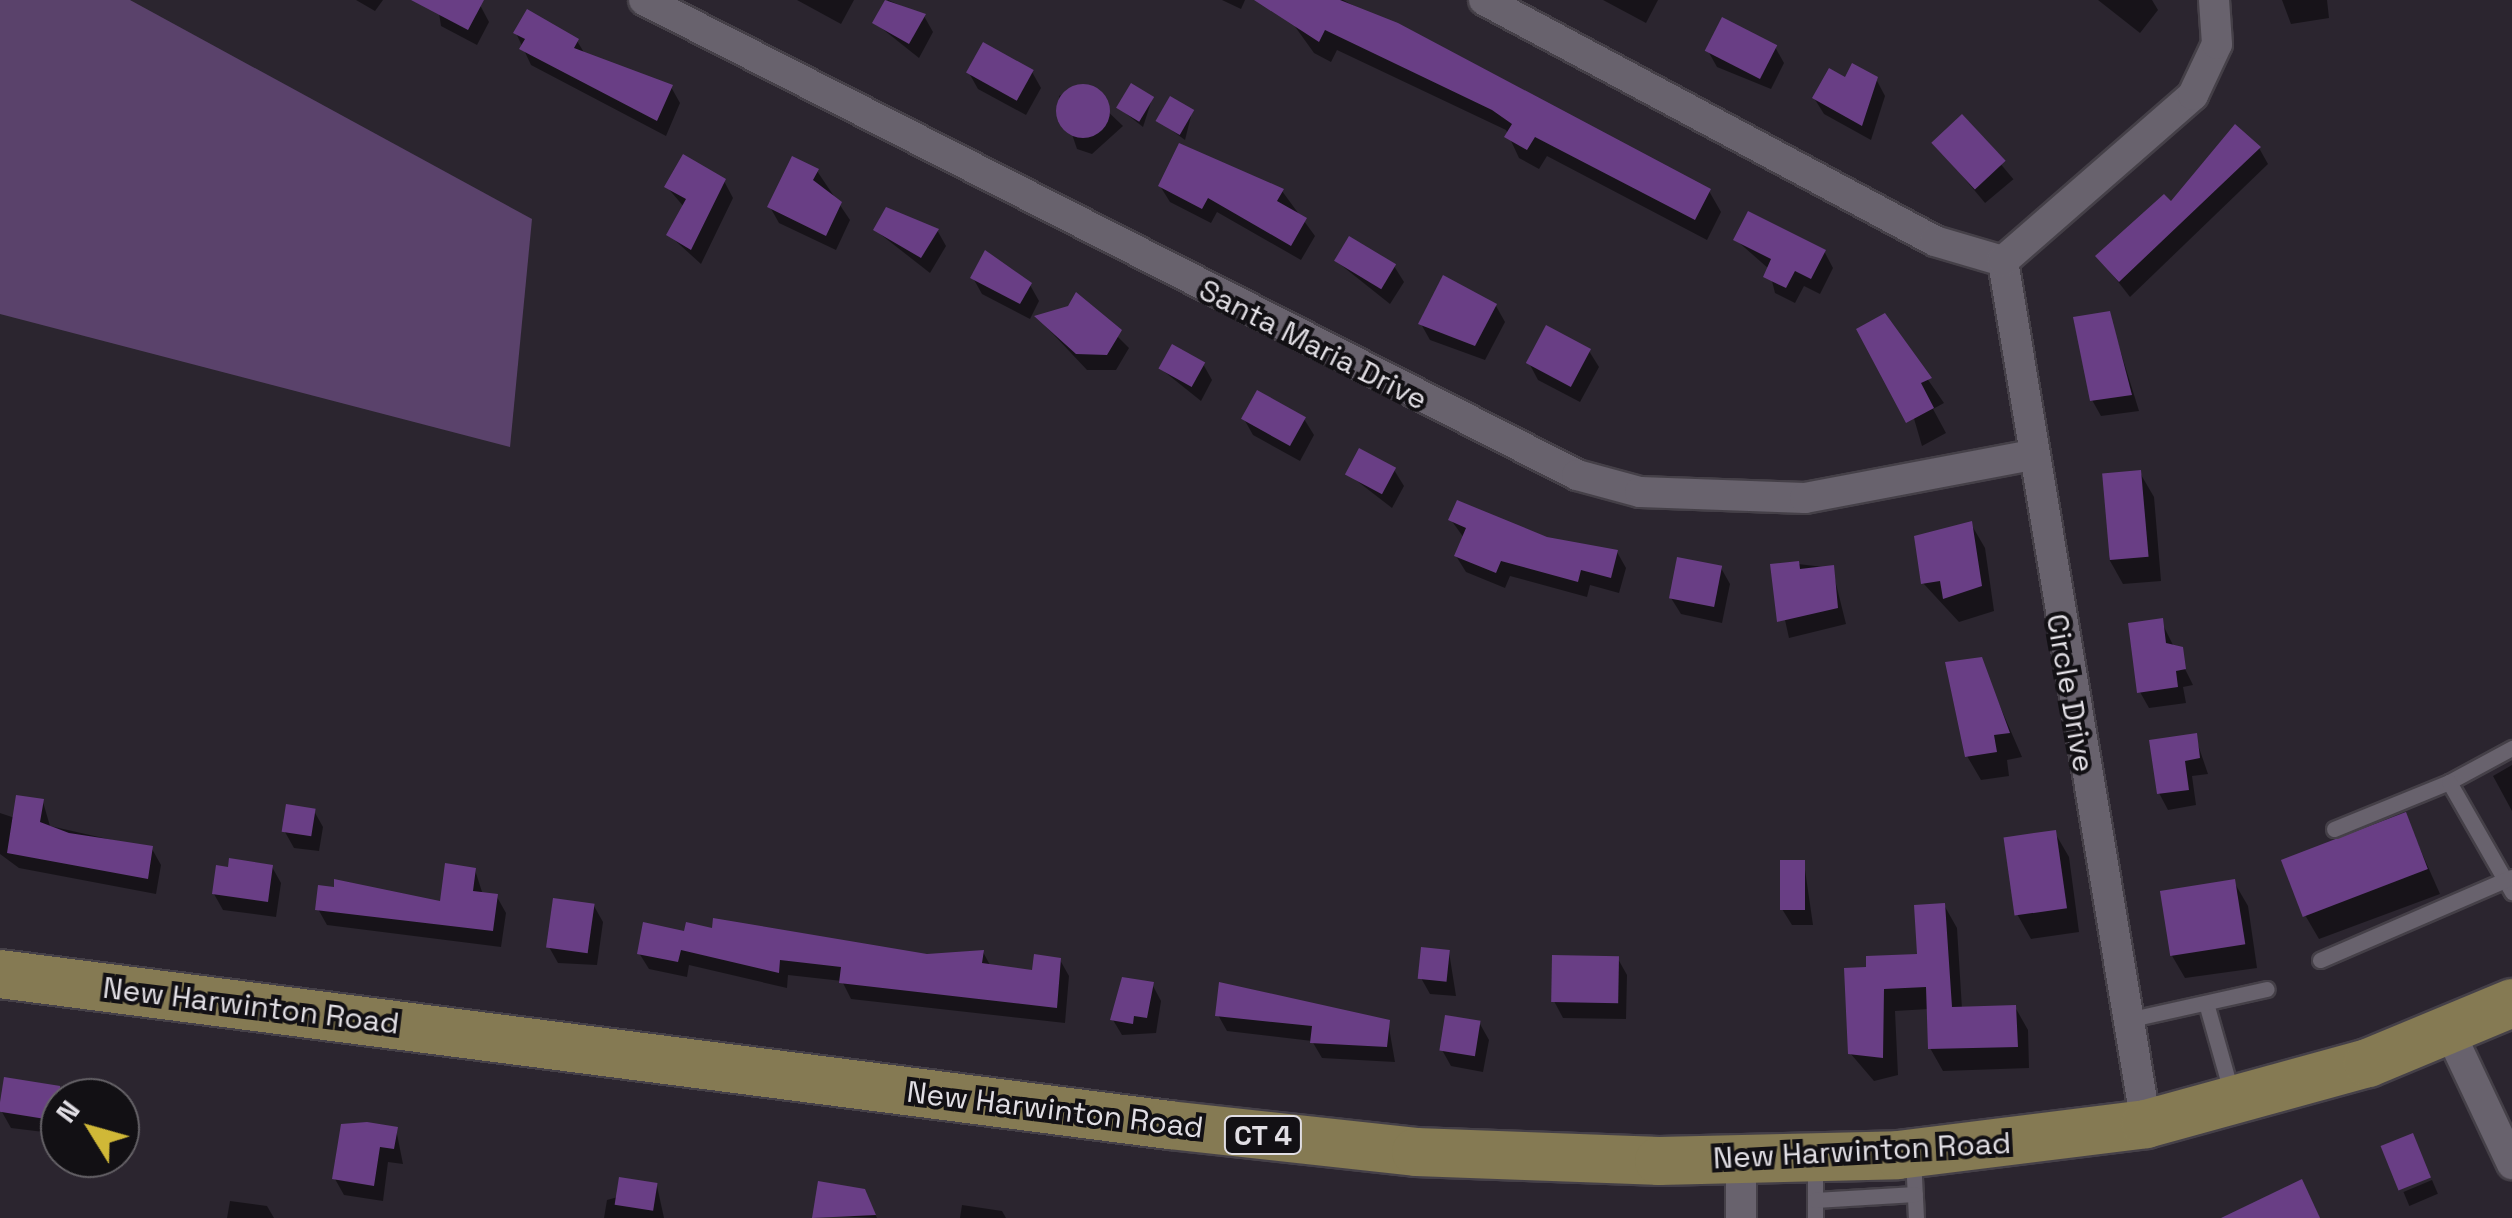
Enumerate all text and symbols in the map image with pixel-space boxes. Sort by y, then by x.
street label: Santa Maria Drive [1193,272,1433,418]
street label: Circle Drive [2038,611,2102,775]
street label: New Harwinton Road [101,970,401,1042]
street label: New Harwinton Road [905,1074,1205,1146]
north arrow [40,1078,140,1178]
text: N [48,1093,88,1129]
road number: CT 4 [1223,1112,1303,1158]
street label: New Harwinton Road [1712,1125,2012,1177]

